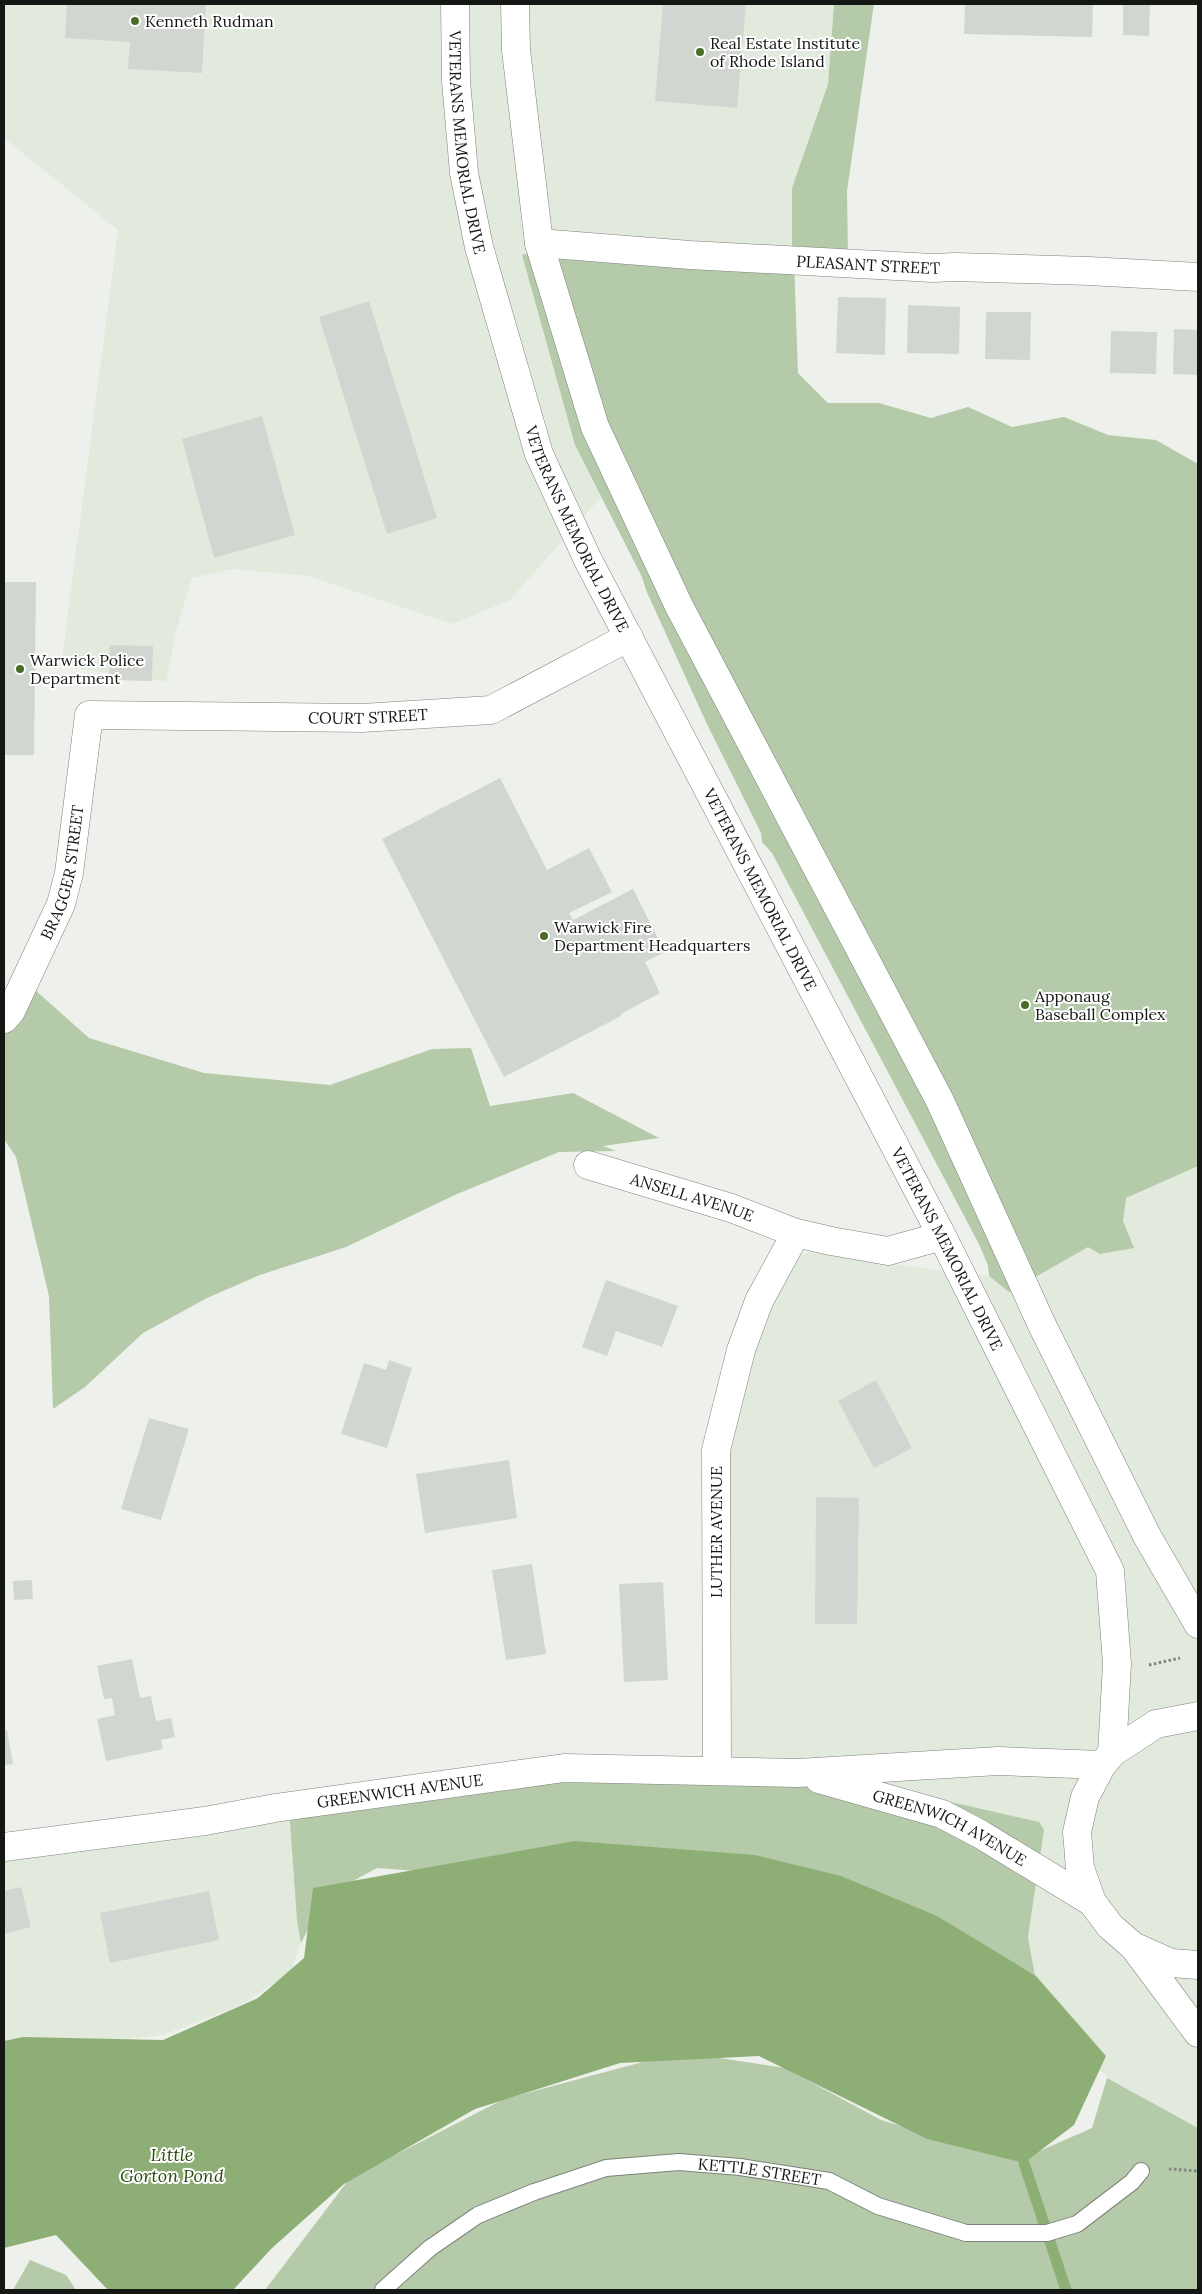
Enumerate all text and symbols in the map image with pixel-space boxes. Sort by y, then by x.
place label: Kenneth Rudman [145,11,274,31]
marker: Kenneth Rudman [129,15,141,27]
street label: VETERANS MEMORIAL DRIVE [445,29,491,256]
place label: Real Estate Institute of Rhode Island [710,33,860,71]
marker: Real Estate Institute of Rhode Island [694,46,706,58]
street label: PLEASANT STREET [796,251,941,278]
street label: VETERANS MEMORIAL DRIVE [521,422,634,635]
place label: Warwick Police Department [30,650,144,688]
marker: Warwick Police Department [14,663,26,675]
street label: COURT STREET [308,704,428,728]
street label: VETERANS MEMORIAL DRIVE [699,784,822,994]
street label: BRAGGER STREET [36,804,88,943]
place label: Warwick Fire Department Headquarters [554,917,750,955]
marker: Warwick Fire Department Headquarters [538,930,550,942]
place label: Apponaug Baseball Complex [1034,986,1166,1024]
marker: Apponaug Baseball Complex [1019,999,1031,1011]
street label: VETERANS MEMORIAL DRIVE [887,1143,1008,1354]
street label: ANSELL AVENUE [627,1168,757,1226]
street label: LUTHER AVENUE [706,1466,726,1598]
street label: GREENWICH AVENUE [316,1769,484,1812]
street label: GREENWICH AVENUE [870,1785,1030,1870]
water label: Little Gorton Pond [120,2143,224,2187]
street label: KETTLE STREET [697,2154,823,2190]

